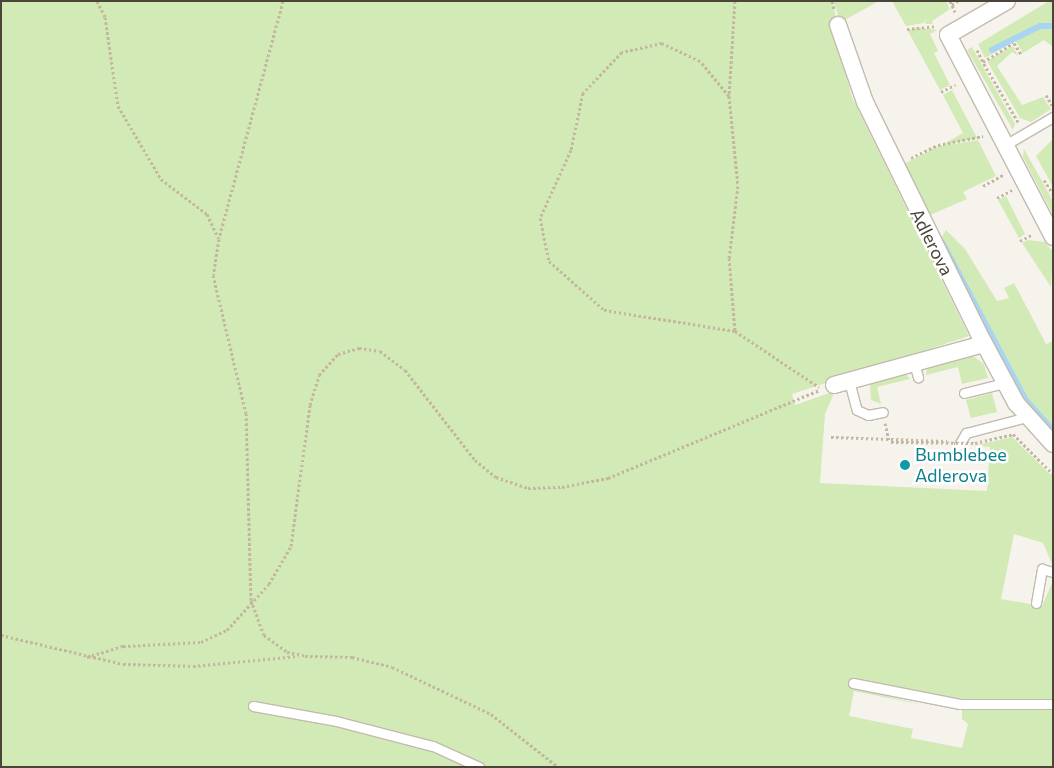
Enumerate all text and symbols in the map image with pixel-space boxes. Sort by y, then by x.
street label: Adlerova [906,205,958,279]
place label: Bumblebee Adlerova [915,444,1007,486]
marker: Bumblebee Adlerova [899,459,911,471]

